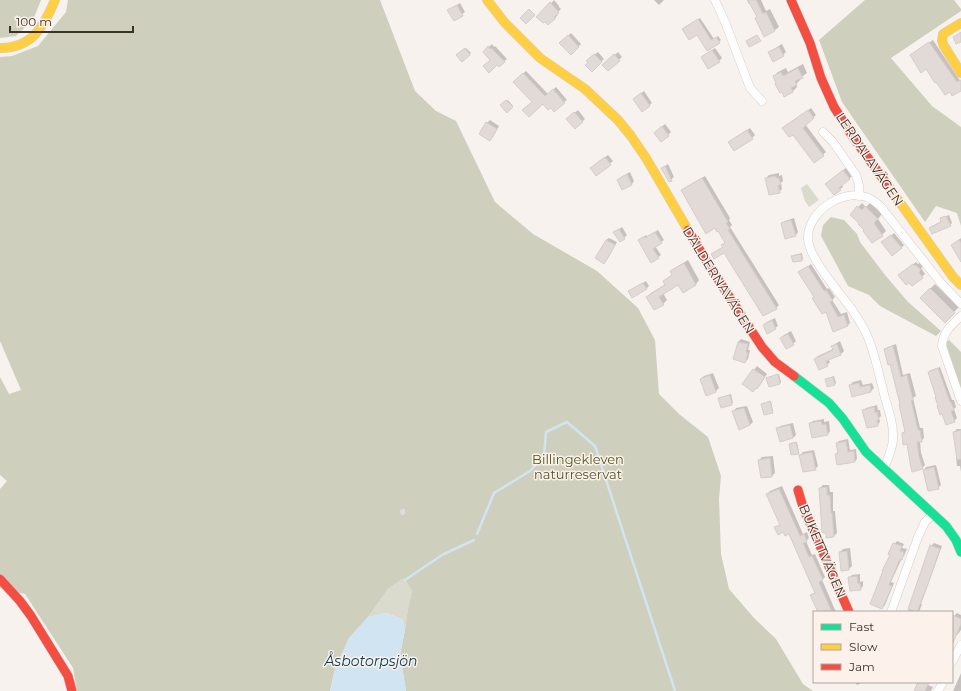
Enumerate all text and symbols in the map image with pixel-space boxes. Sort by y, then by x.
scale bar [10,8,133,34]
text: 100 m [16,14,52,29]
street label: LERDALAVÄGEN [833,109,907,209]
street label: DÄLDERNAVÄGEN [680,224,758,336]
park label: Billingekleven naturreservat [532,451,624,482]
street label: BUKETTVÄGEN [796,502,850,600]
legend [813,611,953,683]
text: Fast [849,619,874,634]
text: Slow [849,639,878,654]
water label: Åsbotorpsjön [323,651,418,670]
text: Jam [848,659,875,674]

